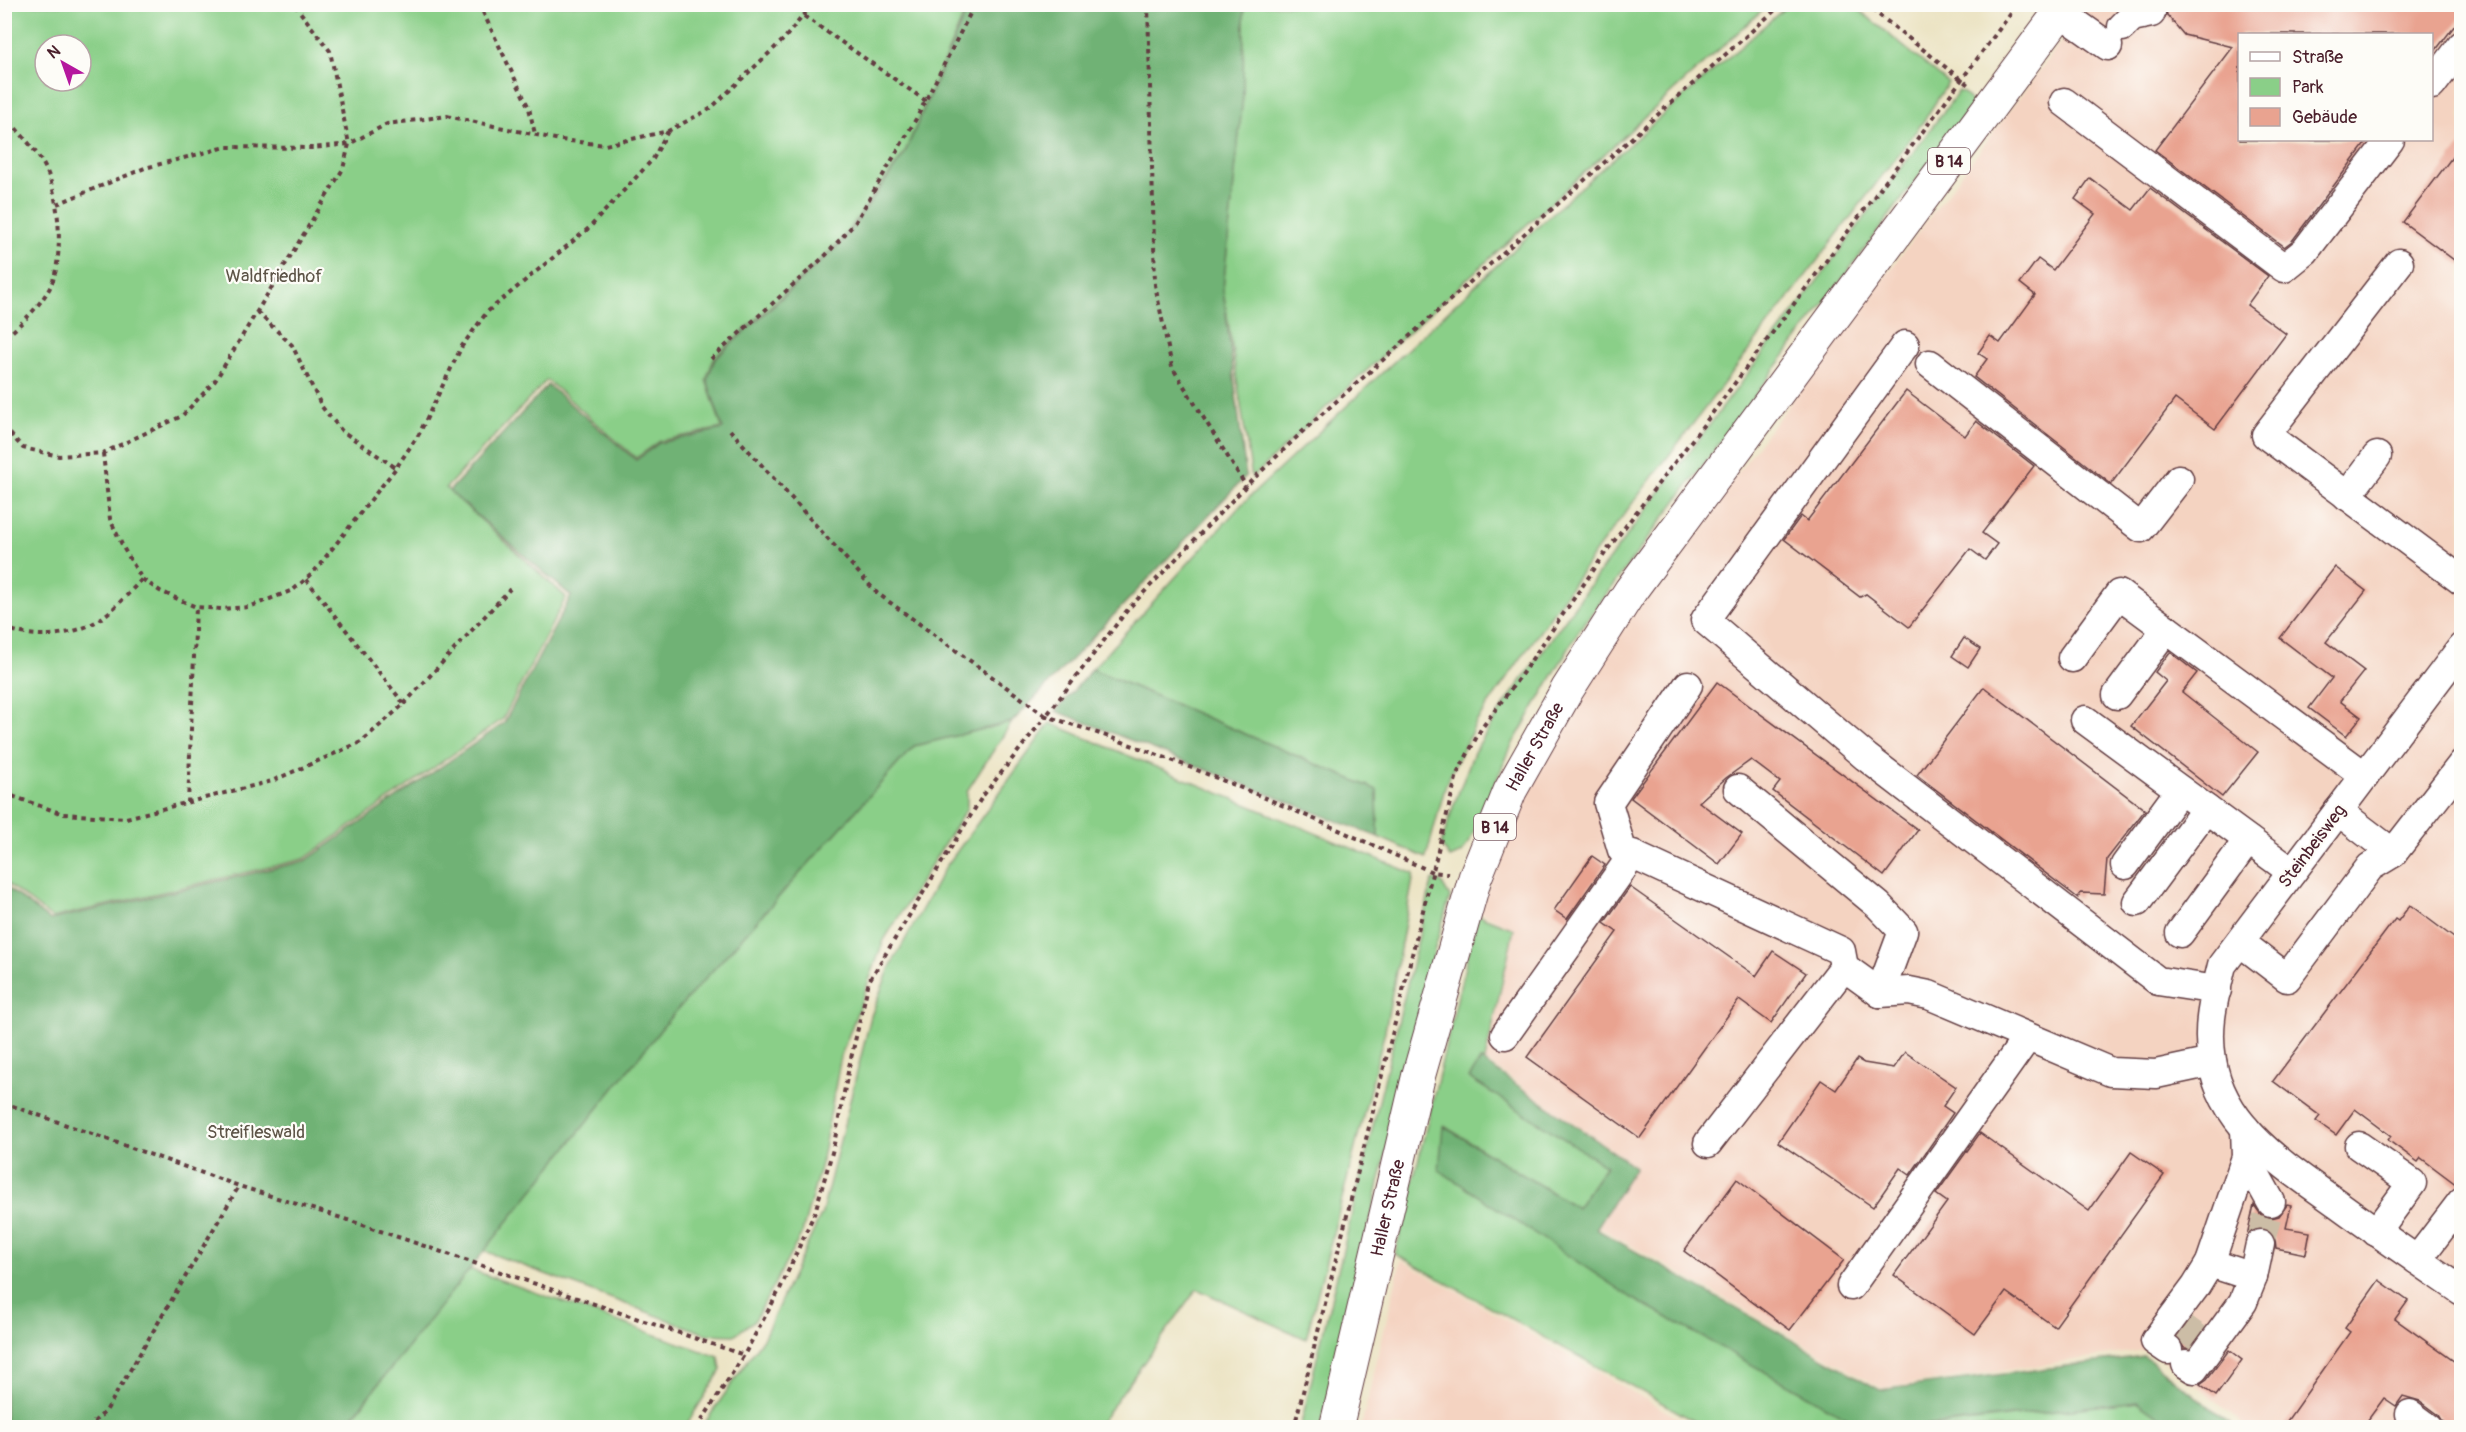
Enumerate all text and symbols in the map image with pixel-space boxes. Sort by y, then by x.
north arrow [33,33,93,93]
legend [2238,33,2433,141]
text: N [43,41,65,63]
text: Straße [2292,46,2343,69]
text: Park [2292,76,2324,99]
text: Gebäude [2292,106,2357,129]
road number: B 14 [1928,148,1970,174]
park label: Waldfriedhof [226,265,323,288]
street label: Haller Straße [1501,698,1570,796]
street label: Steinbeisweg [2273,800,2351,893]
road number: B 14 [1474,814,1516,840]
park label: Streifleswald [207,1121,305,1144]
street label: Haller Straße [1366,1157,1411,1259]

